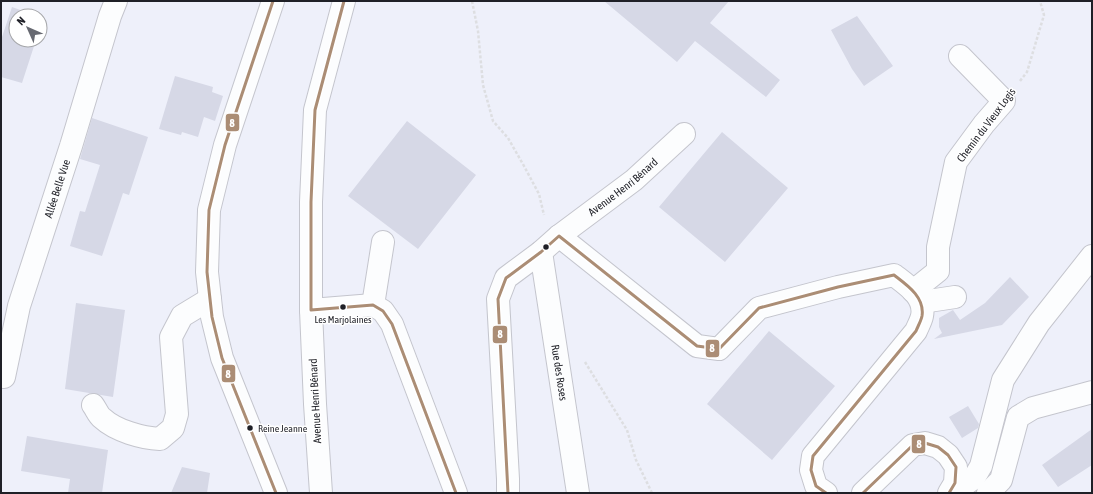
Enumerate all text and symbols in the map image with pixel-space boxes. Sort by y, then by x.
north arrow [8,8,48,48]
text: N [14,14,27,27]
street label: Chemin du Vieux Logis [954,86,1018,164]
line badge: 8 [225,113,240,132]
text: 8 [229,117,235,129]
street label: Avenue Henri Bénard [586,156,660,218]
street label: Allée Belle Vue [42,158,72,219]
unlabelled marker [541,242,551,252]
marker: Les Marjolaines [338,302,348,312]
place label: Les Marjolaines [314,314,372,325]
line badge: 8 [492,325,508,344]
text: 8 [497,328,503,340]
line badge: 8 [705,339,720,358]
text: 8 [709,342,715,354]
street label: Rue des Roses [549,344,570,401]
street label: Avenue Henri Bénard [307,358,323,444]
line badge: 8 [221,364,236,383]
text: 8 [225,368,231,380]
marker: Reine Jeanne [245,423,255,433]
place label: Reine Jeanne [258,423,308,434]
line badge: 8 [911,434,926,454]
text: 8 [916,438,922,450]

